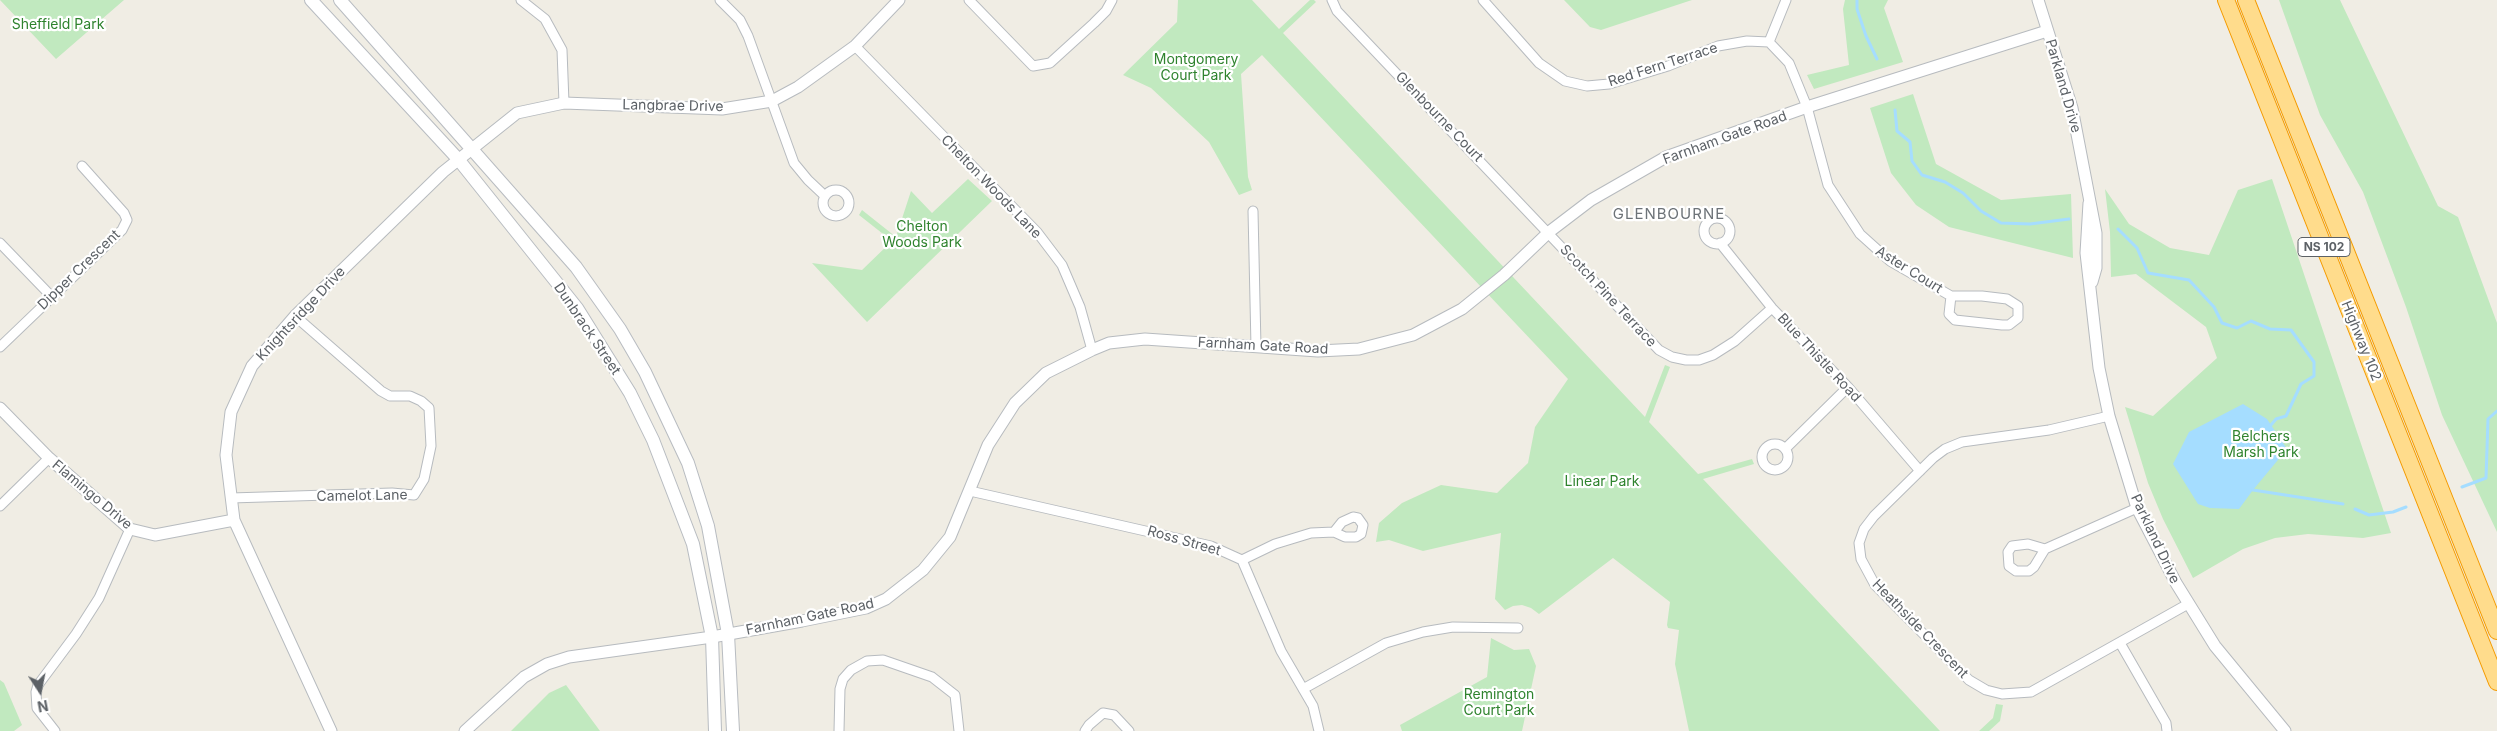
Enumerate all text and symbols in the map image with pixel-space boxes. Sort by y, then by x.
park label: Sheffield Park [12,17,104,33]
street label: Parkland Drive [2042,37,2084,135]
street label: Red Fern Terrace [1606,39,1720,91]
park label: Montgomery Court Park [1154,52,1238,84]
street label: Glenbourne Court [1392,69,1486,165]
street label: Langbrae Drive [622,97,724,115]
street label: Farnham Gate Road [1661,108,1789,168]
street label: Chelton Woods Lane [937,132,1045,242]
district label: GLENBOURNE [1612,205,1726,223]
park label: Chelton Woods Park [882,219,962,252]
street label: Dipper Crescent [34,227,124,313]
road number: NS 102 [2298,238,2350,256]
street label: Scotch Pine Terrace [1556,241,1660,351]
street label: Aster Court [1872,243,1946,297]
street label: Knightsridge Drive [253,263,349,365]
street label: Dunbrack Street [550,280,624,378]
street label: Highway 102 [2337,299,2385,383]
street label: Blue Thistle Road [1774,310,1864,406]
street label: Farnham Gate Road [1197,334,1329,358]
park label: Belchers Marsh Park [2223,429,2299,462]
street label: Flamingo Drive [49,457,135,533]
park label: Linear Park [1565,474,1639,490]
street label: Camelot Lane [316,487,408,505]
street label: Parkland Drive [2127,492,2183,586]
street label: Ross Street [1145,523,1223,559]
street label: Heathside Crescent [1869,576,1971,682]
street label: Farnham Gate Road [744,595,876,639]
north arrow [15,666,65,716]
park label: Remington Court Park [1464,687,1534,720]
text: N [36,697,50,716]

